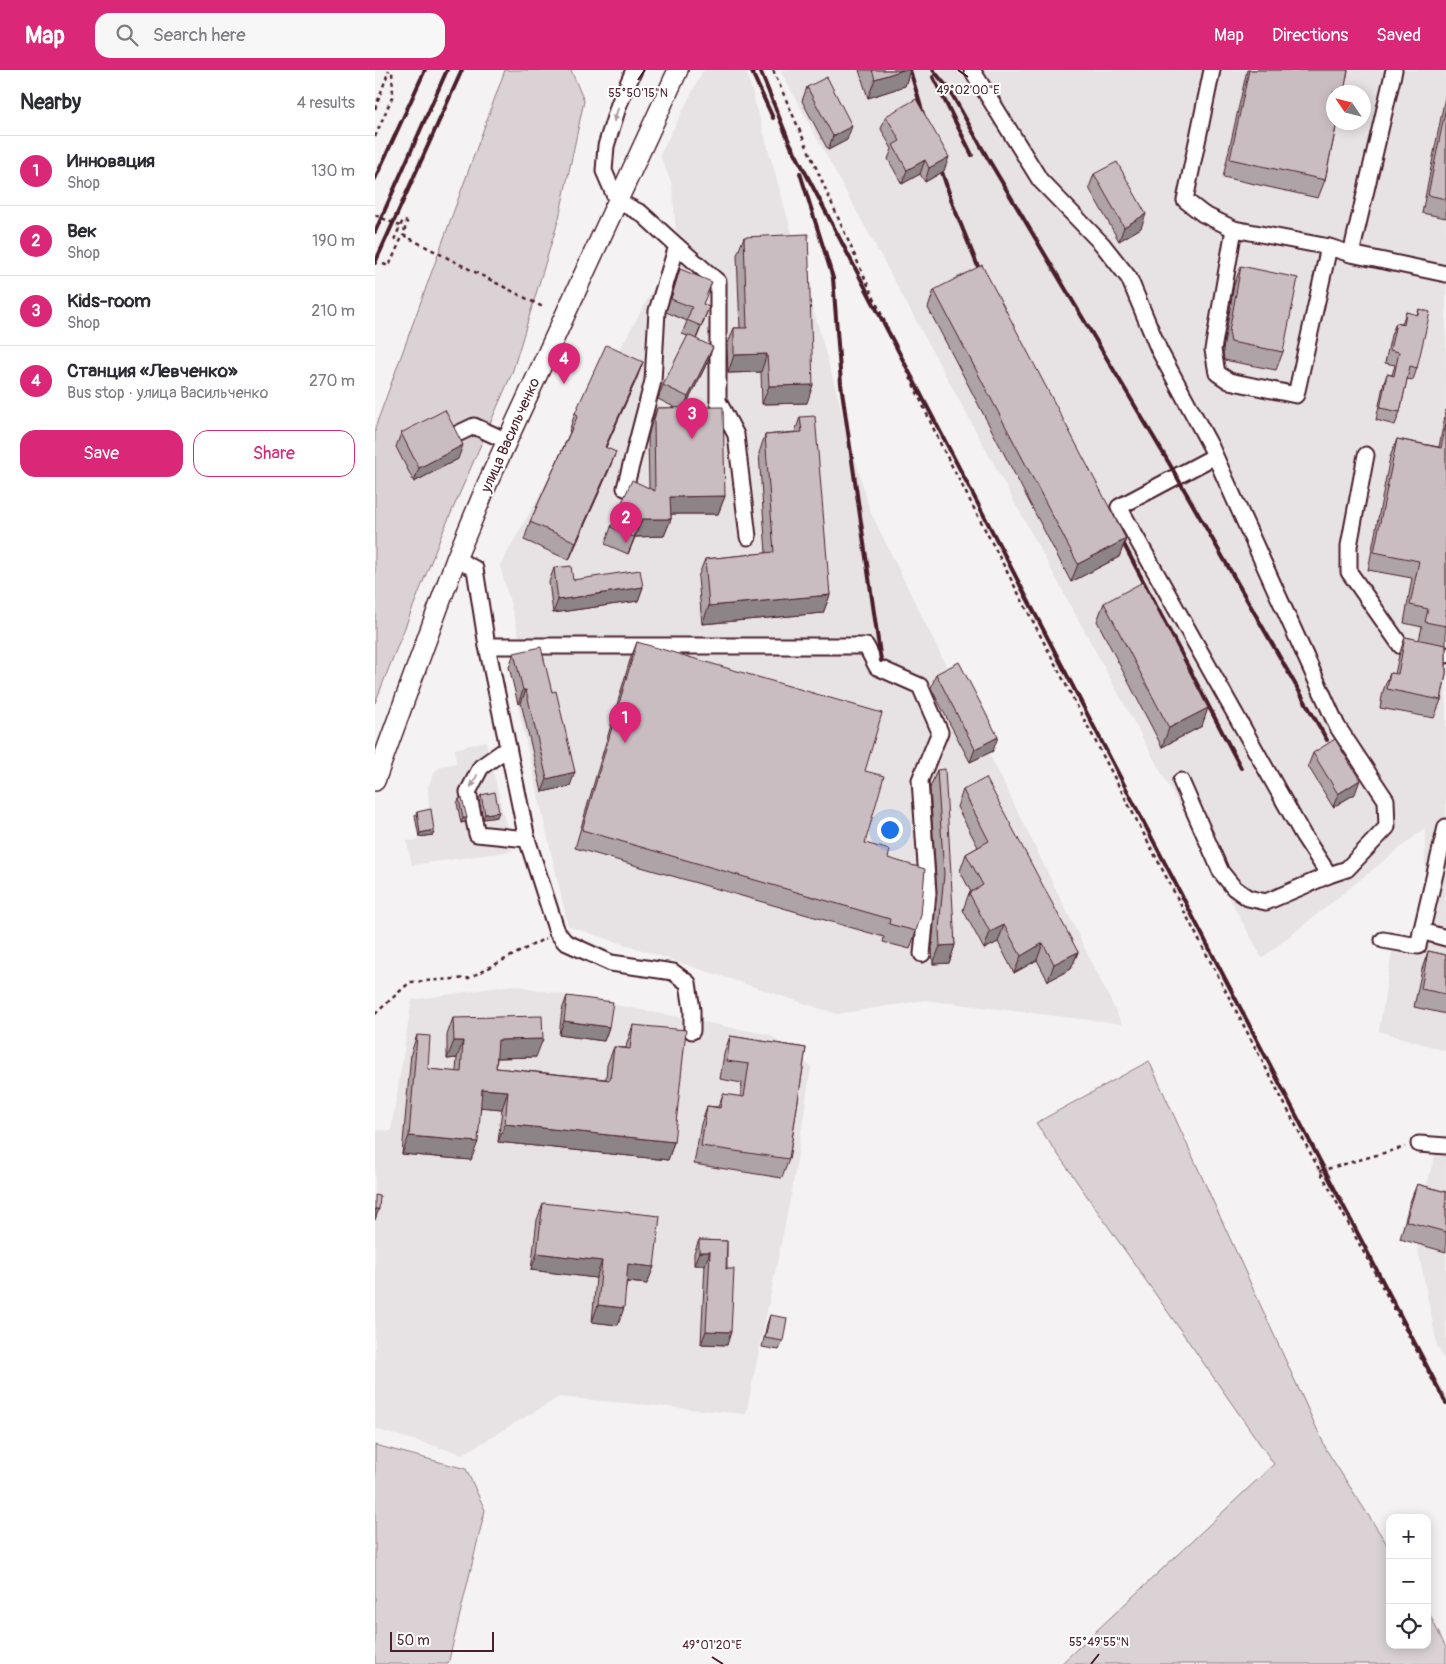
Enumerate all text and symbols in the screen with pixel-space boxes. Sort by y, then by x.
search box [95,13,445,58]
text: Map [25,21,65,50]
icon: search [113,21,141,49]
text: Search here [153,23,246,47]
text: Map [1214,24,1244,47]
text: Directions [1272,24,1348,47]
text: Saved [1376,24,1421,47]
text: 49°02'00"E [936,83,1000,98]
north arrow [1326,85,1371,130]
text: 55°50'15"N [608,86,668,101]
text: Nearby [20,89,81,116]
text: 4 results [297,93,355,113]
one-way arrow [611,108,619,123]
text: Инновация [67,149,155,173]
text: 1 [33,161,39,181]
text: 130 m [311,161,355,181]
text: Shop [67,173,100,193]
text: Век [67,219,97,243]
text: 2 [32,231,40,251]
text: 190 m [312,231,355,251]
text: Shop [67,243,100,263]
text: Kids-room [67,289,151,313]
text: 3 [32,301,40,321]
text: 210 m [311,301,355,321]
text: Shop [67,313,100,333]
pin: 4 [548,343,580,384]
text: Станция «Левченко» [67,359,238,383]
text: 4 [31,371,41,391]
text: 270 m [309,371,355,391]
street label: улица Васильченко [476,375,544,496]
text: Bus stop · улица Васильченко [67,383,268,403]
pin: 3 [676,398,708,439]
button: Save [20,430,183,477]
button: Share [193,430,355,477]
pin: 2 [610,502,642,543]
pin: 1 [609,702,641,743]
one-way arrow [470,774,478,788]
your location [877,817,903,843]
map controls [1386,1514,1431,1649]
button: + [1386,1514,1431,1559]
button: − [1386,1559,1431,1604]
button: locate [1386,1604,1431,1649]
scale bar [390,1629,494,1652]
text: 50 m [397,1632,430,1649]
text: 55°49'55"N [1069,1635,1129,1650]
text: 49°01'20"E [682,1638,742,1653]

